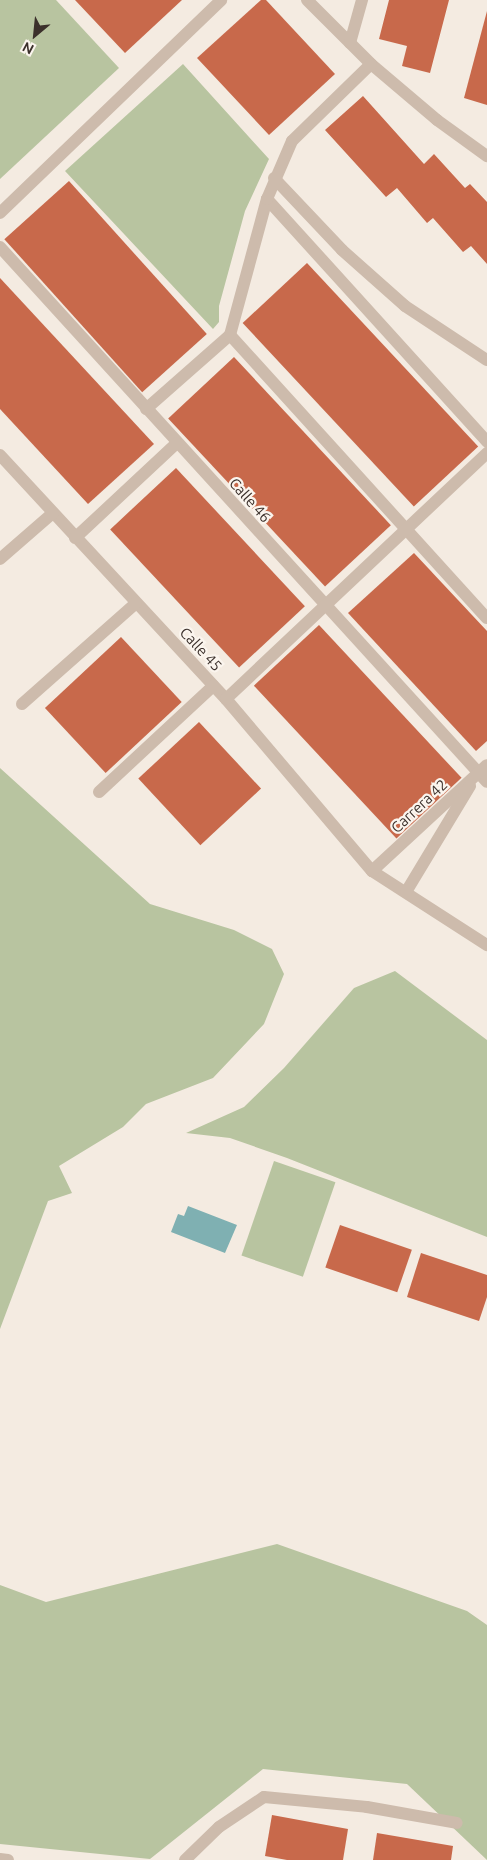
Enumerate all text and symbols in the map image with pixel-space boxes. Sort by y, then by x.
north arrow [10,10,60,60]
text: N [20,39,36,58]
street label: Calle 46 [225,474,275,526]
street label: Calle 45 [176,623,226,675]
street label: Carrera 42 [387,775,451,837]

